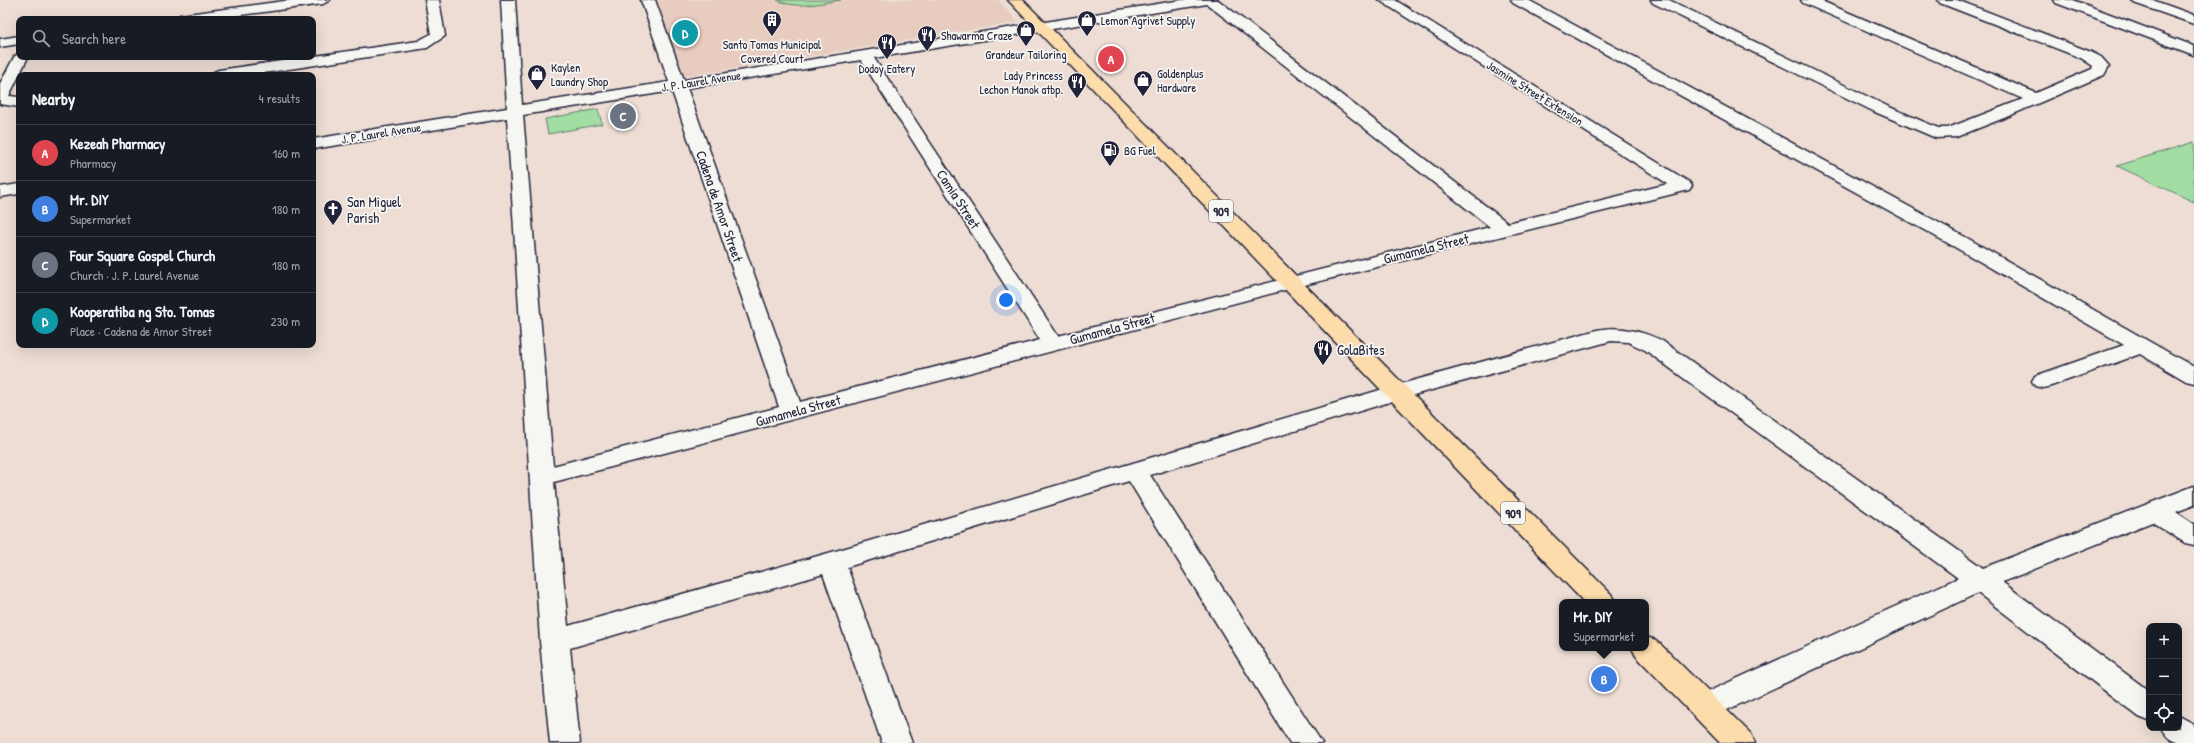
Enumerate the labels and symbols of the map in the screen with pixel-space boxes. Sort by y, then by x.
building icon: Santo Tomas Municipal Covered Court [761,9,783,37]
shop icon: Lemon Agrivet Supply [1076,9,1098,37]
place label: Lemon Agrivet Supply [1101,12,1195,29]
pin: D [672,18,698,48]
shop icon: Grandeur Tailoring [1015,19,1037,47]
restaurant icon: Shawarma Craze [916,24,938,52]
place label: Shawarma Craze [941,27,1013,44]
restaurant icon: Dodoy Eatery [876,32,898,60]
place label: Santo Tomas Municipal Covered Court [723,36,822,67]
pin: A [1098,44,1124,74]
place label: Grandeur Tailoring [985,46,1067,63]
street label: Jasmine Street Extension [1483,56,1587,130]
place label: Kaylen Laundry Shop [551,59,608,90]
place label: Dodoy Eatery [859,60,915,77]
shop icon: Kaylen Laundry Shop [526,63,548,91]
place label: Goldenplus Hardware [1157,65,1204,96]
street label: J. P. Laurel Avenue [660,66,742,96]
place label: Lady Princess Lechon Manok atbp. [980,67,1063,98]
shop icon: Goldenplus Hardware [1132,69,1154,97]
restaurant icon: Lady Princess Lechon Manok atbp. [1066,71,1088,99]
pin: C [610,101,636,131]
street label: J. P. Laurel Avenue [340,118,422,148]
fuel station icon: BG Fuel [1099,139,1121,167]
place label: BG Fuel [1124,142,1157,159]
street label: Cadena de Amor Street [692,148,748,264]
street label: Camia Street [933,166,985,232]
place label: San Miguel Parish [347,192,401,227]
church icon: San Miguel Parish [322,198,344,226]
road number: 909 [1209,200,1233,222]
street label: Gumamela Street [1381,228,1471,268]
your location [996,290,1016,310]
street label: Gumamela Street [1067,307,1157,348]
restaurant icon: GolaBites [1312,338,1334,366]
place label: GolaBites [1337,340,1385,359]
street label: Gumamela Street [753,389,843,430]
road number: 909 [1501,502,1525,524]
pin: B [1591,664,1617,694]

